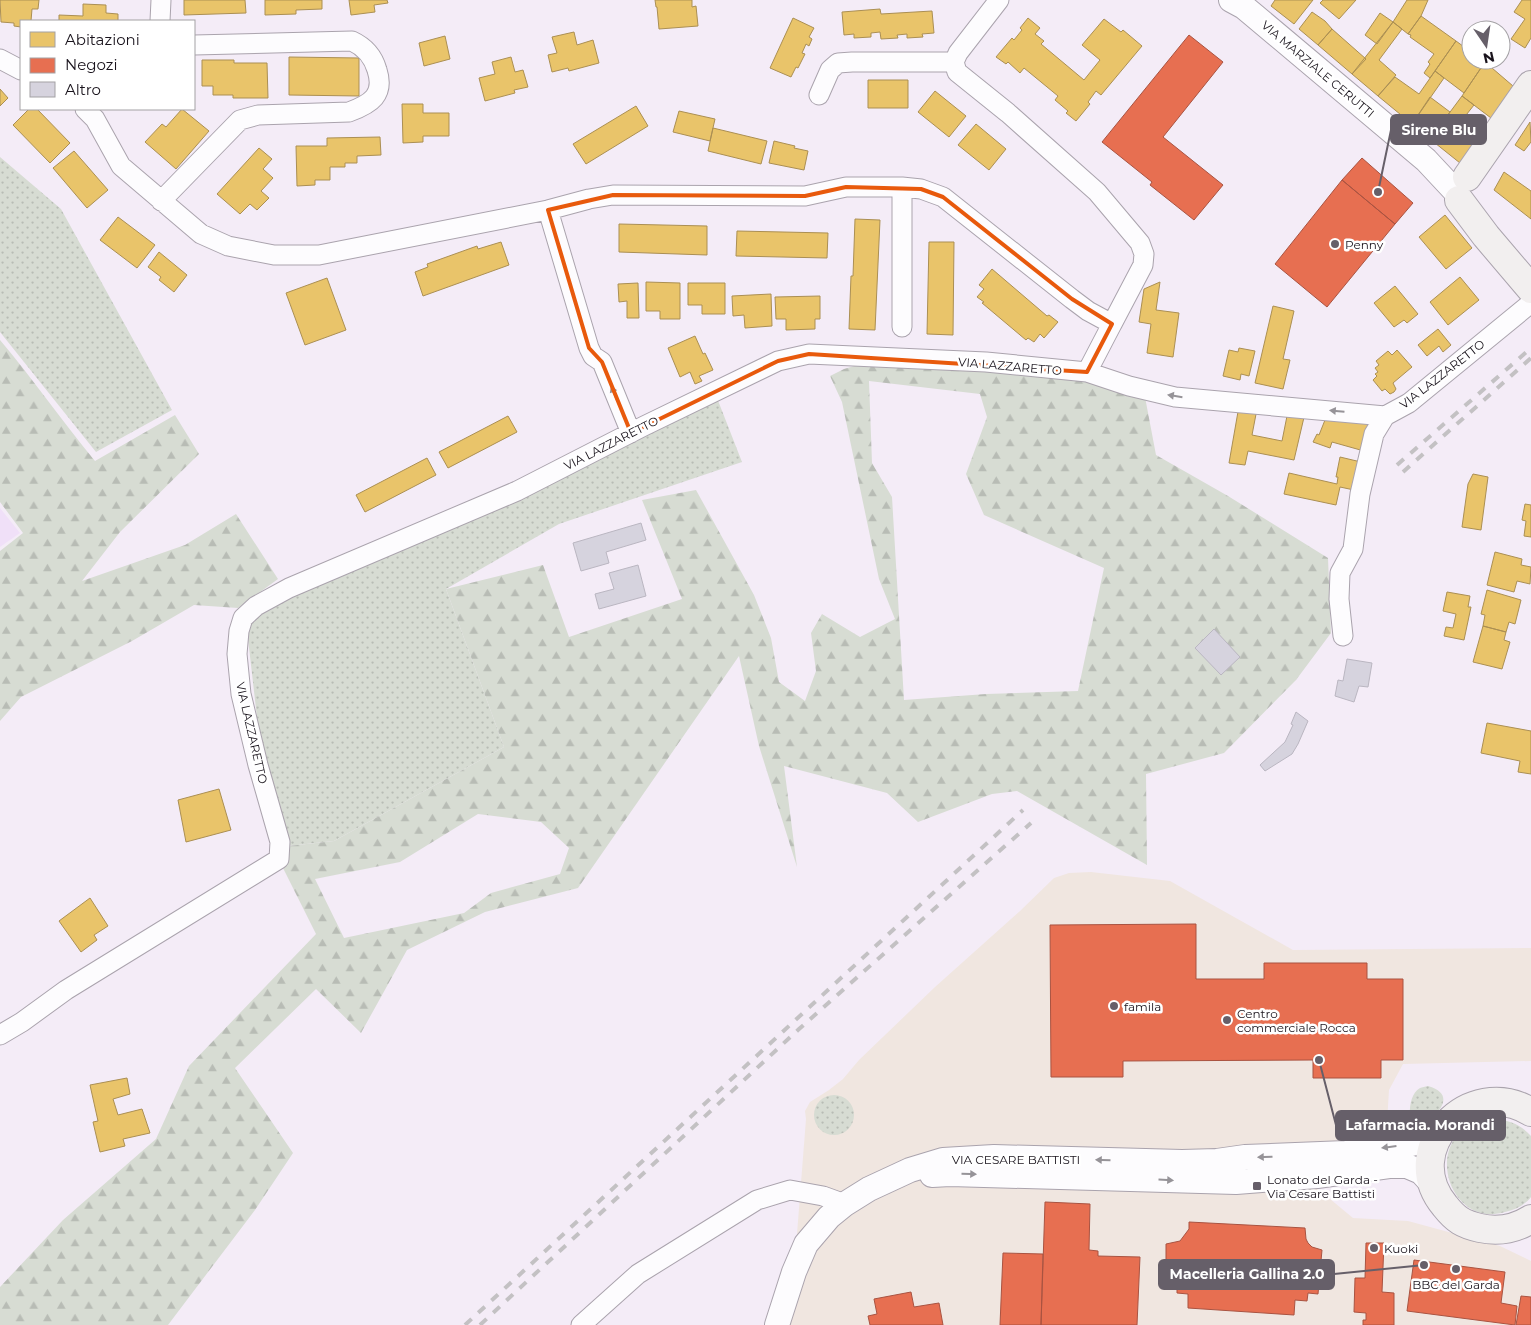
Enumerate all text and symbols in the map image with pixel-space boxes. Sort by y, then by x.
street label: VIA MARZIALE CERUTTI [1259,17,1377,121]
legend [20,20,195,110]
north arrow [1461,20,1511,70]
text: Abitazioni [65,30,140,49]
text: N [1481,48,1496,68]
text: Negozi [65,55,118,74]
text: Altro [65,80,101,99]
callout: Sirene Blu [1391,115,1486,144]
text: Sirene Blu [1402,121,1476,139]
place label: Penny [1345,237,1384,252]
marker: Penny [1329,238,1341,250]
street label: VIA LAZZARETTO [1396,336,1488,412]
street label: VIA LAZZARETTO [958,354,1062,378]
one-way arrow [610,385,618,400]
one-way arrow [1167,392,1183,400]
one-way arrow [1328,407,1344,415]
street label: VIA LAZZARETTO [561,413,661,473]
street label: VIA LAZZARETTO [233,681,271,785]
place label: famila [1124,999,1161,1014]
marker: famila [1108,1000,1120,1012]
place label: Centro commerciale Rocca [1237,1006,1356,1035]
marker: Centro commerciale Rocca [1221,1014,1233,1026]
callout: Lafarmacia. Morandi [1336,1111,1505,1140]
text: Lafarmacia. Morandi [1345,1116,1495,1134]
one-way arrow [1381,1143,1397,1151]
street label: VIA CESARE BATTISTI [952,1152,1080,1167]
one-way arrow [1257,1153,1273,1161]
one-way arrow [1095,1155,1111,1163]
one-way arrow [961,1171,977,1179]
place label: Lonato del Garda - Via Cesare Battisti [1267,1172,1378,1201]
one-way arrow [1159,1176,1175,1184]
marker: Lonato del Garda - Via Cesare Battisti [1251,1180,1263,1192]
place label: Kuoki [1384,1241,1418,1256]
marker: Kuoki [1368,1242,1380,1254]
callout: Macelleria Gallina 2.0 [1159,1260,1334,1289]
marker: BBC del Garda [1450,1263,1462,1275]
text: Macelleria Gallina 2.0 [1170,1265,1324,1283]
place label: BBC del Garda [1412,1277,1500,1292]

